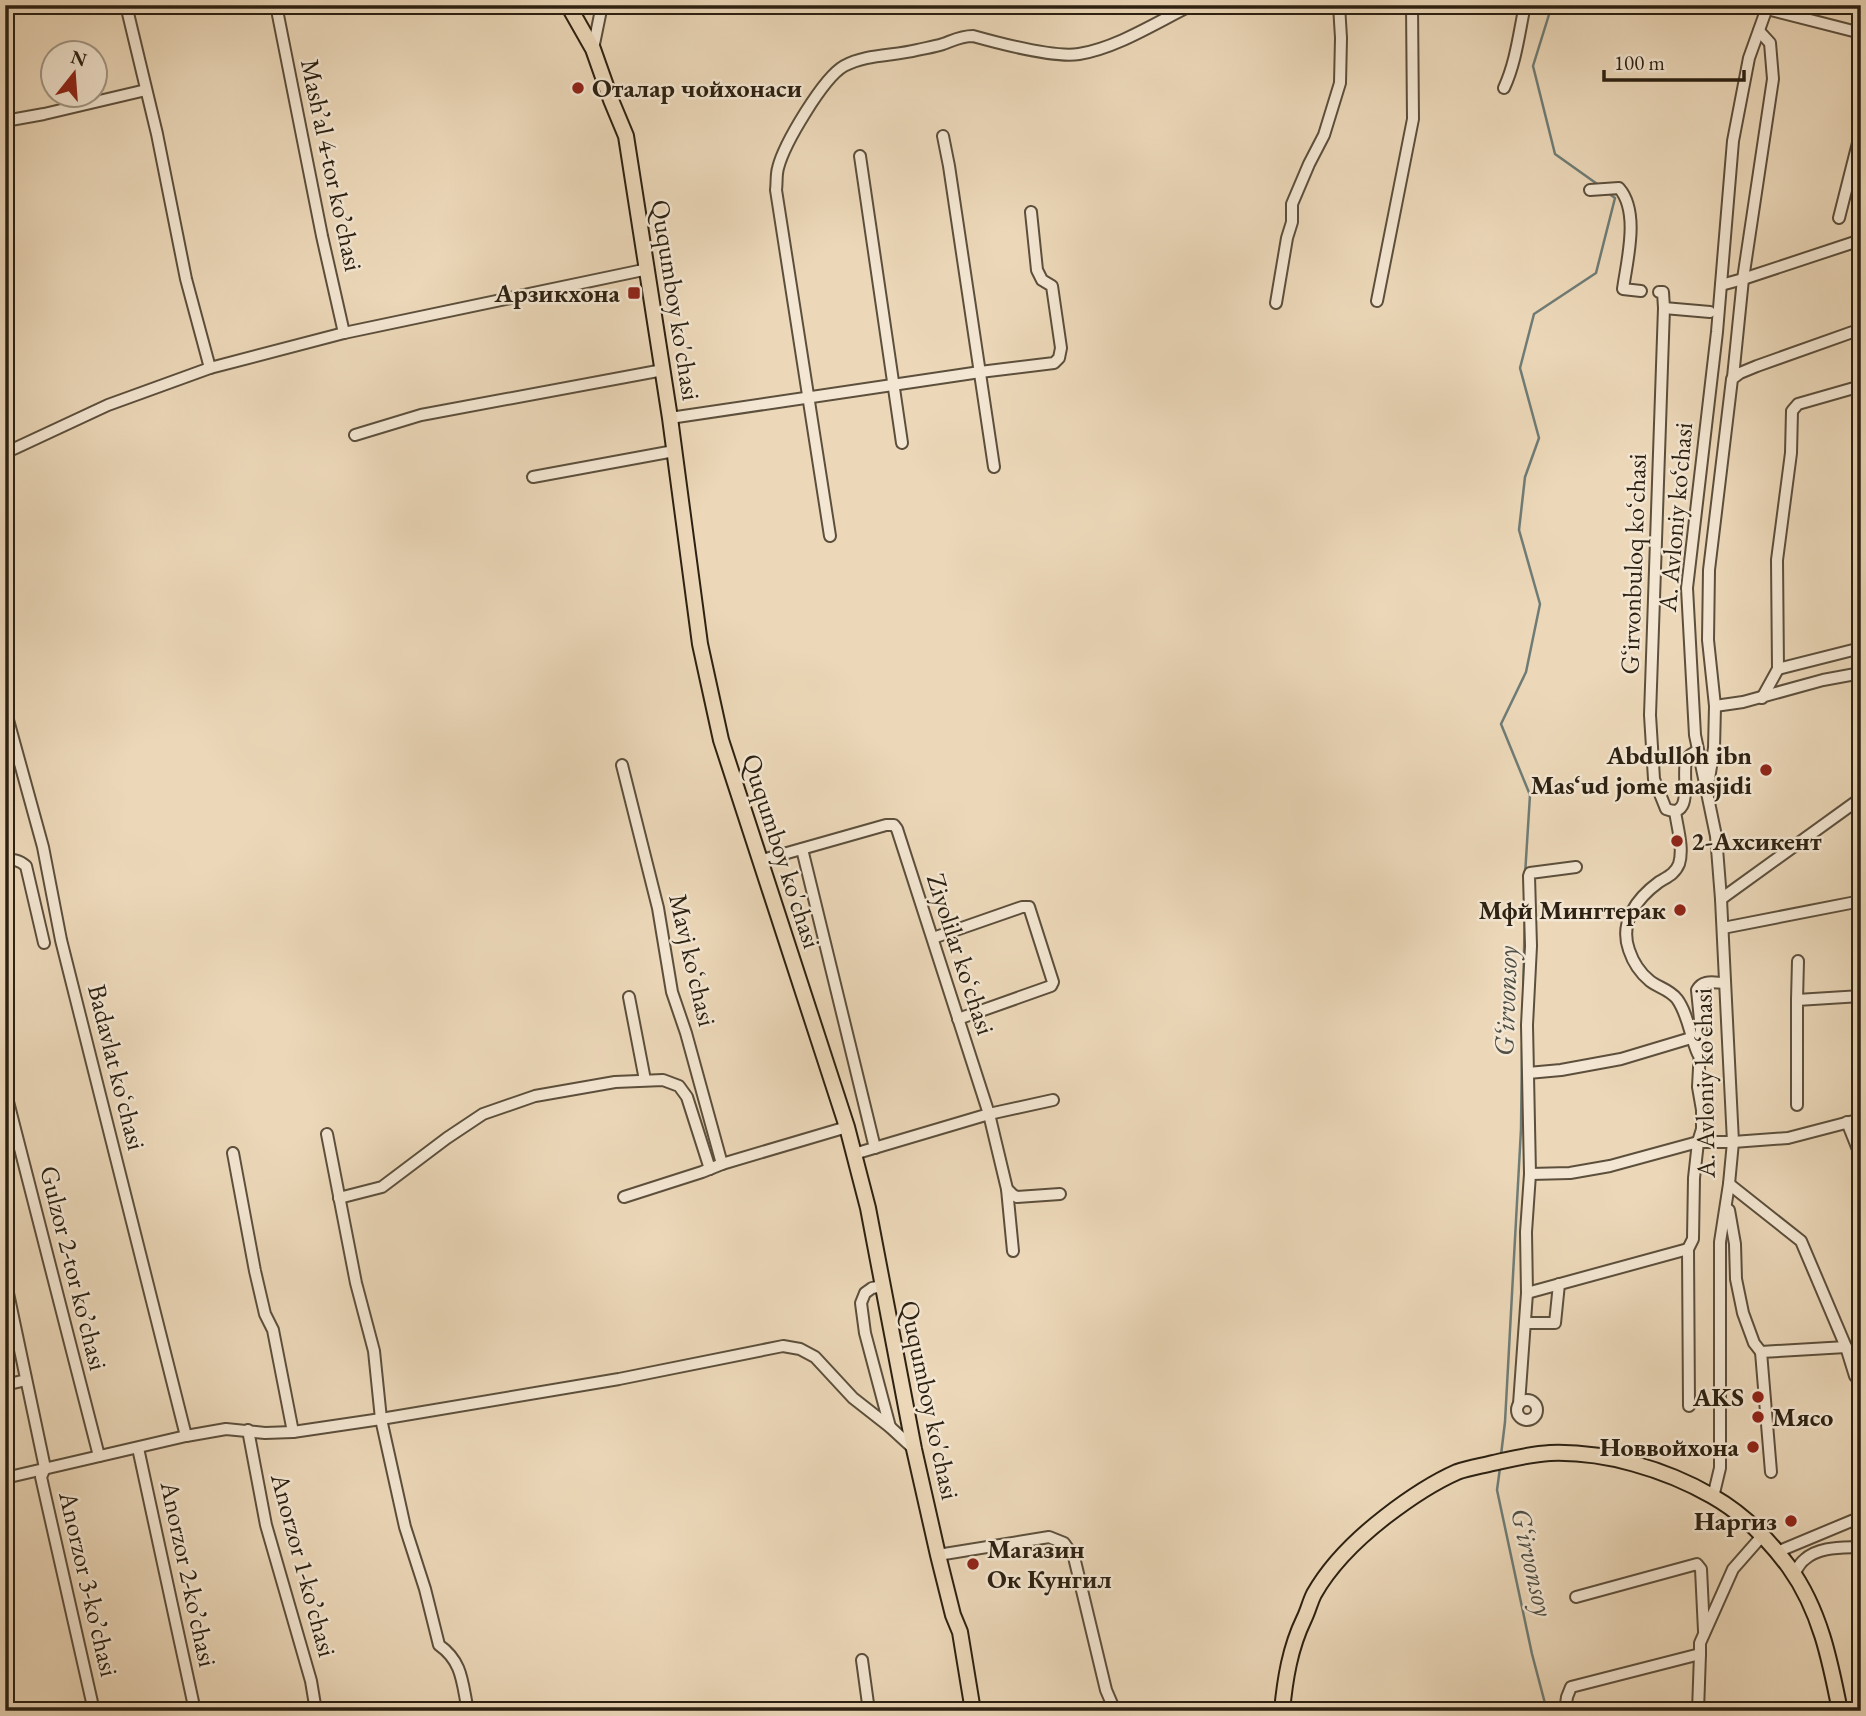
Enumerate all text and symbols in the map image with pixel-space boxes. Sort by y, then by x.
north arrow [38,38,108,108]
scale bar [1604,38,1744,82]
text: N [68,44,90,73]
text: 100 m [1614,49,1665,76]
street label: Mashʼal 4-tor koʼchasi [293,56,371,274]
place label: Оталар чойхонаси [592,71,802,105]
marker: Оталар чойхонаси [570,80,586,96]
street label: Ququmboy ko'chasi [643,197,709,403]
place label: Арзикхона [493,276,621,310]
marker: Арзикхона [626,285,642,301]
street label: A. Avloniy ko‘chasi [1650,421,1700,614]
street label: Gʻirvonbuloq koʻchasi [1612,453,1654,675]
place label: Abdulloh ibn Mas‘ud jome masjidi [1531,738,1752,802]
street label: Ququmboy ko'chasi [735,749,829,953]
marker: Abdulloh ibn Mas‘ud jome masjidi [1758,762,1774,778]
place label: 2-Ахсикент [1691,824,1822,858]
marker: 2-Ахсикент [1669,833,1685,849]
street label: Ziyolilar koʻchasi [919,869,1003,1039]
street label: Mavj koʻchasi [661,891,725,1029]
place label: Мфй Мингтерак [1479,893,1667,927]
marker: Мфй Мингтерак [1672,902,1688,918]
water label: G‘irvonsoy [1485,945,1525,1057]
street label: Badavlat koʻchasi [80,981,154,1153]
street label: A. Avloniy ko‘chasi [1685,988,1723,1179]
street label: Gulzor 2-tor koʼchasi [32,1162,116,1374]
street label: Ququmboy ko'chasi [892,1297,968,1503]
place label: AKS [1692,1380,1744,1414]
marker: AKS [1750,1389,1766,1405]
place label: Мясо [1772,1400,1833,1434]
marker: Мясо [1750,1409,1766,1425]
place label: Новвойхона [1600,1430,1740,1464]
marker: Новвойхона [1745,1439,1761,1455]
street label: Аnorzor 1-koʼchasi [263,1468,345,1661]
street label: Аnorzor 2-koʼchasi [153,1477,225,1670]
street label: Аnorzor 3-koʼchasi [51,1487,127,1680]
water label: G‘irvonsoy [1503,1504,1563,1620]
place label: Наргиз [1694,1504,1777,1538]
marker: Наргиз [1783,1513,1799,1529]
place label: Магазин Ок Кунгил [987,1532,1112,1596]
marker: Магазин Ок Кунгил [965,1556,981,1572]

